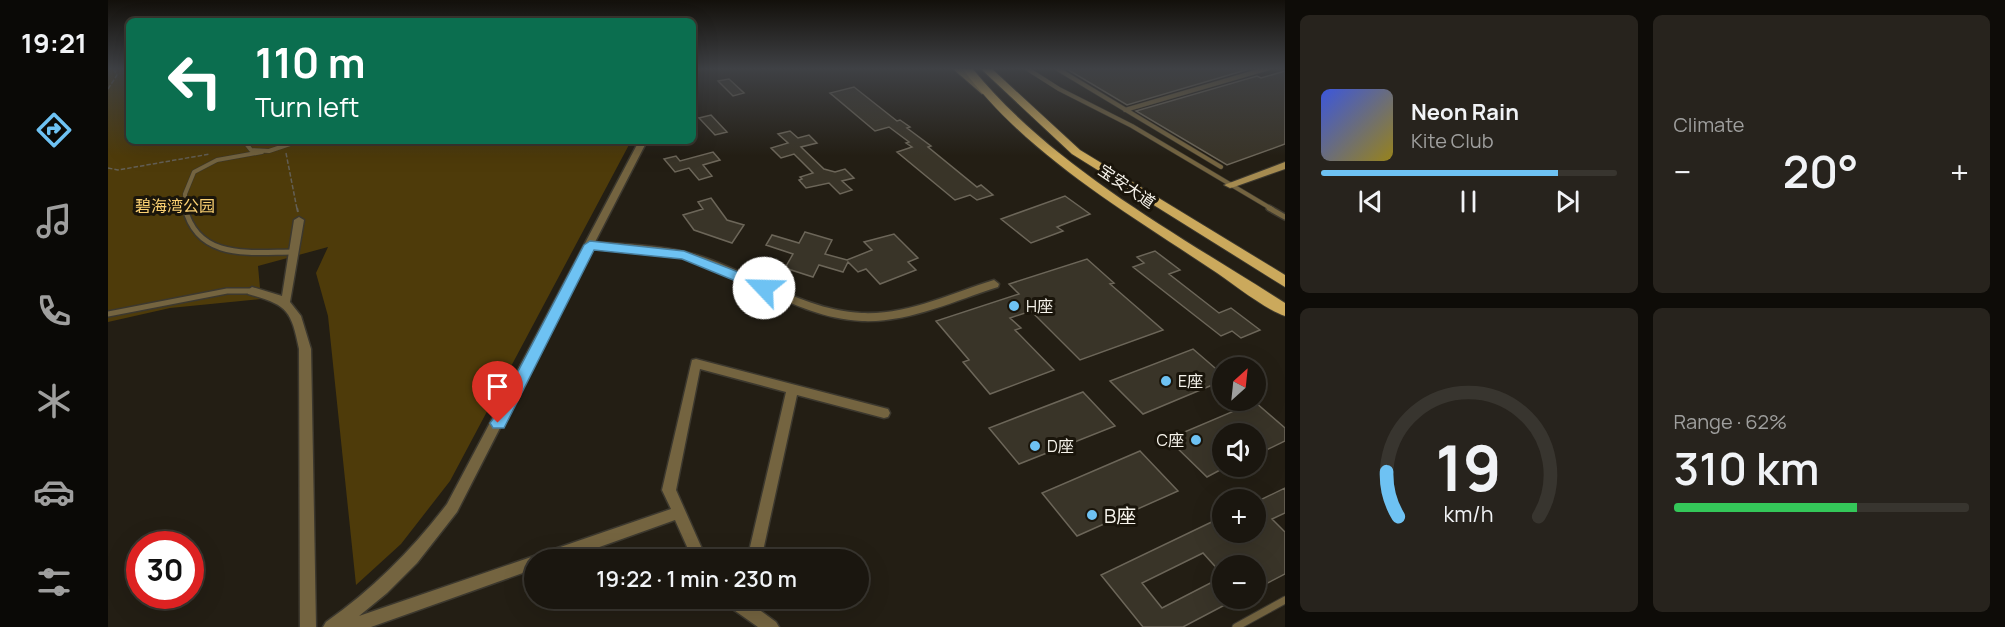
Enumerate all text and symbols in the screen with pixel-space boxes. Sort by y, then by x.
text: 19:21 [21,24,87,61]
text: 110 m [255,33,366,91]
icon: left [156,42,234,120]
text: Turn left [255,88,359,125]
text: Neon Rain [1411,97,1519,127]
icon: directions [33,109,75,151]
text: Climate [1674,111,1745,138]
text: Kite Club [1411,127,1494,154]
text: 20° [1783,140,1858,202]
text: − [1674,149,1691,194]
text: + [1950,149,1969,194]
street label: 宝安大道 [1094,159,1160,213]
icon: previous [1354,185,1387,218]
icon: pause [1452,185,1485,218]
icon: next [1551,185,1584,218]
park label: 碧海湾公园 [135,195,215,217]
icon: music [33,200,75,242]
position arrow [732,256,796,320]
icon: phone [33,290,75,332]
place label: H座 [1026,295,1053,317]
marker: H座 [1007,299,1021,313]
north arrow [1212,357,1266,411]
map controls [1212,357,1266,609]
pin [472,361,523,423]
icon: arrive [481,370,514,403]
place label: E座 [1178,370,1203,392]
marker: E座 [1159,374,1173,388]
icon: climate [33,380,75,422]
text: Range · 62% [1674,408,1787,435]
button: sound [1212,423,1266,477]
text: 19 [1436,424,1502,510]
place label: C座 [1157,429,1184,451]
marker: C座 [1189,433,1203,447]
place label: D座 [1047,435,1074,457]
text: 310 km [1674,437,1819,499]
marker: D座 [1028,439,1042,453]
icon: car [33,471,75,513]
button: + [1212,489,1266,543]
text: km/h [1444,499,1494,528]
place label: B座 [1104,502,1136,529]
marker: B座 [1085,508,1099,522]
speed limit sign: 30 [126,531,204,609]
button: − [1212,555,1266,609]
icon: filters [33,561,75,603]
text: 19:22 · 1 min · 230 m [596,564,797,594]

